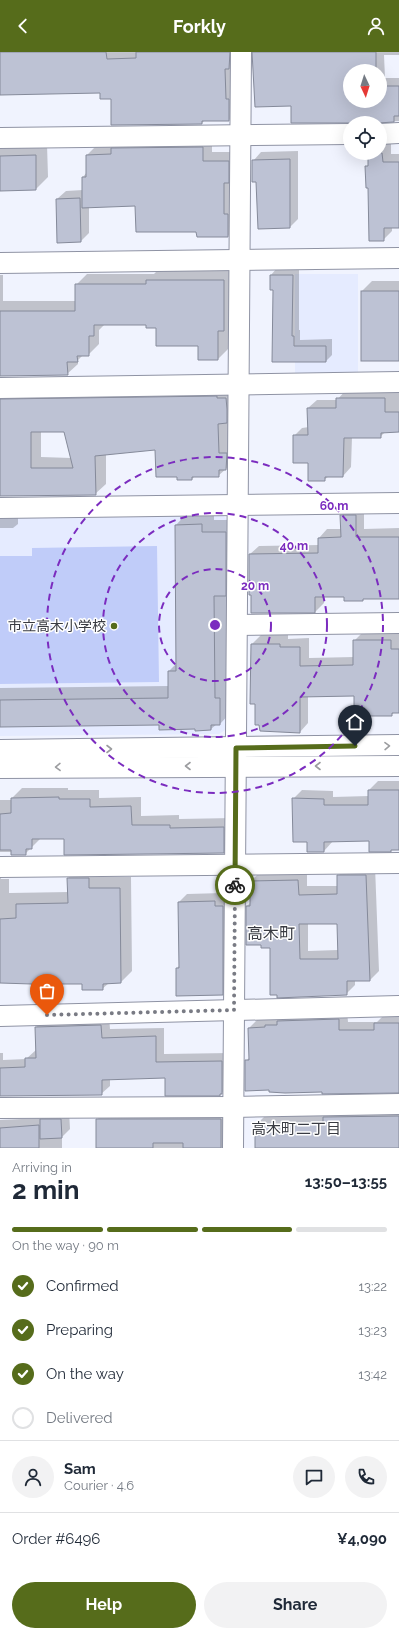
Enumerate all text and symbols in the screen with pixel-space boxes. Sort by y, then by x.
icon: back [12,15,34,37]
icon: person [365,15,387,37]
text: Forkly [173,16,226,37]
north arrow [343,64,387,108]
map controls [343,64,387,160]
button: locate [343,116,387,160]
text: 60 m [320,499,348,513]
text: 40 m [280,539,308,553]
text: 20 m [241,579,269,593]
place label: 市立高木小学校 [8,618,106,634]
centre of rings [208,618,222,632]
marker: 市立高木小学校 [109,621,119,631]
pin [338,705,372,746]
icon: home [344,711,366,733]
one-way arrow [384,741,390,750]
one-way arrow [106,745,112,753]
one-way arrow [185,762,191,770]
one-way arrow [315,762,321,770]
one-way arrow [55,763,61,771]
courier [215,865,255,905]
icon: bike [224,874,246,896]
district label: 高木町 [247,924,295,943]
pin [30,974,64,1015]
icon: bag [36,980,58,1002]
district label: 高木町二丁目 [251,1120,341,1138]
text: Arriving in [12,1160,72,1175]
text: 13:50–13:55 [305,1173,387,1191]
text: 2 min [12,1175,79,1205]
text: On the way · 90 m [12,1238,119,1253]
icon: check [12,1275,34,1297]
text: Confirmed [46,1277,119,1295]
text: 13:22 [359,1279,387,1294]
icon: check [12,1319,34,1341]
text: Preparing [46,1321,113,1339]
text: 13:23 [358,1323,387,1338]
icon: check [12,1363,34,1385]
text: On the way [46,1365,124,1383]
text: 13:42 [358,1367,387,1382]
text: Delivered [46,1409,113,1427]
button: person [12,1456,54,1498]
button: chat [293,1456,335,1498]
button: phone [345,1456,387,1498]
text: Sam [64,1460,96,1478]
text: Courier · 4.6 [64,1478,134,1493]
text: Order #6496 [12,1530,100,1548]
text: ¥4,090 [337,1530,387,1548]
button: Help [12,1582,196,1628]
button: Share [204,1582,387,1628]

